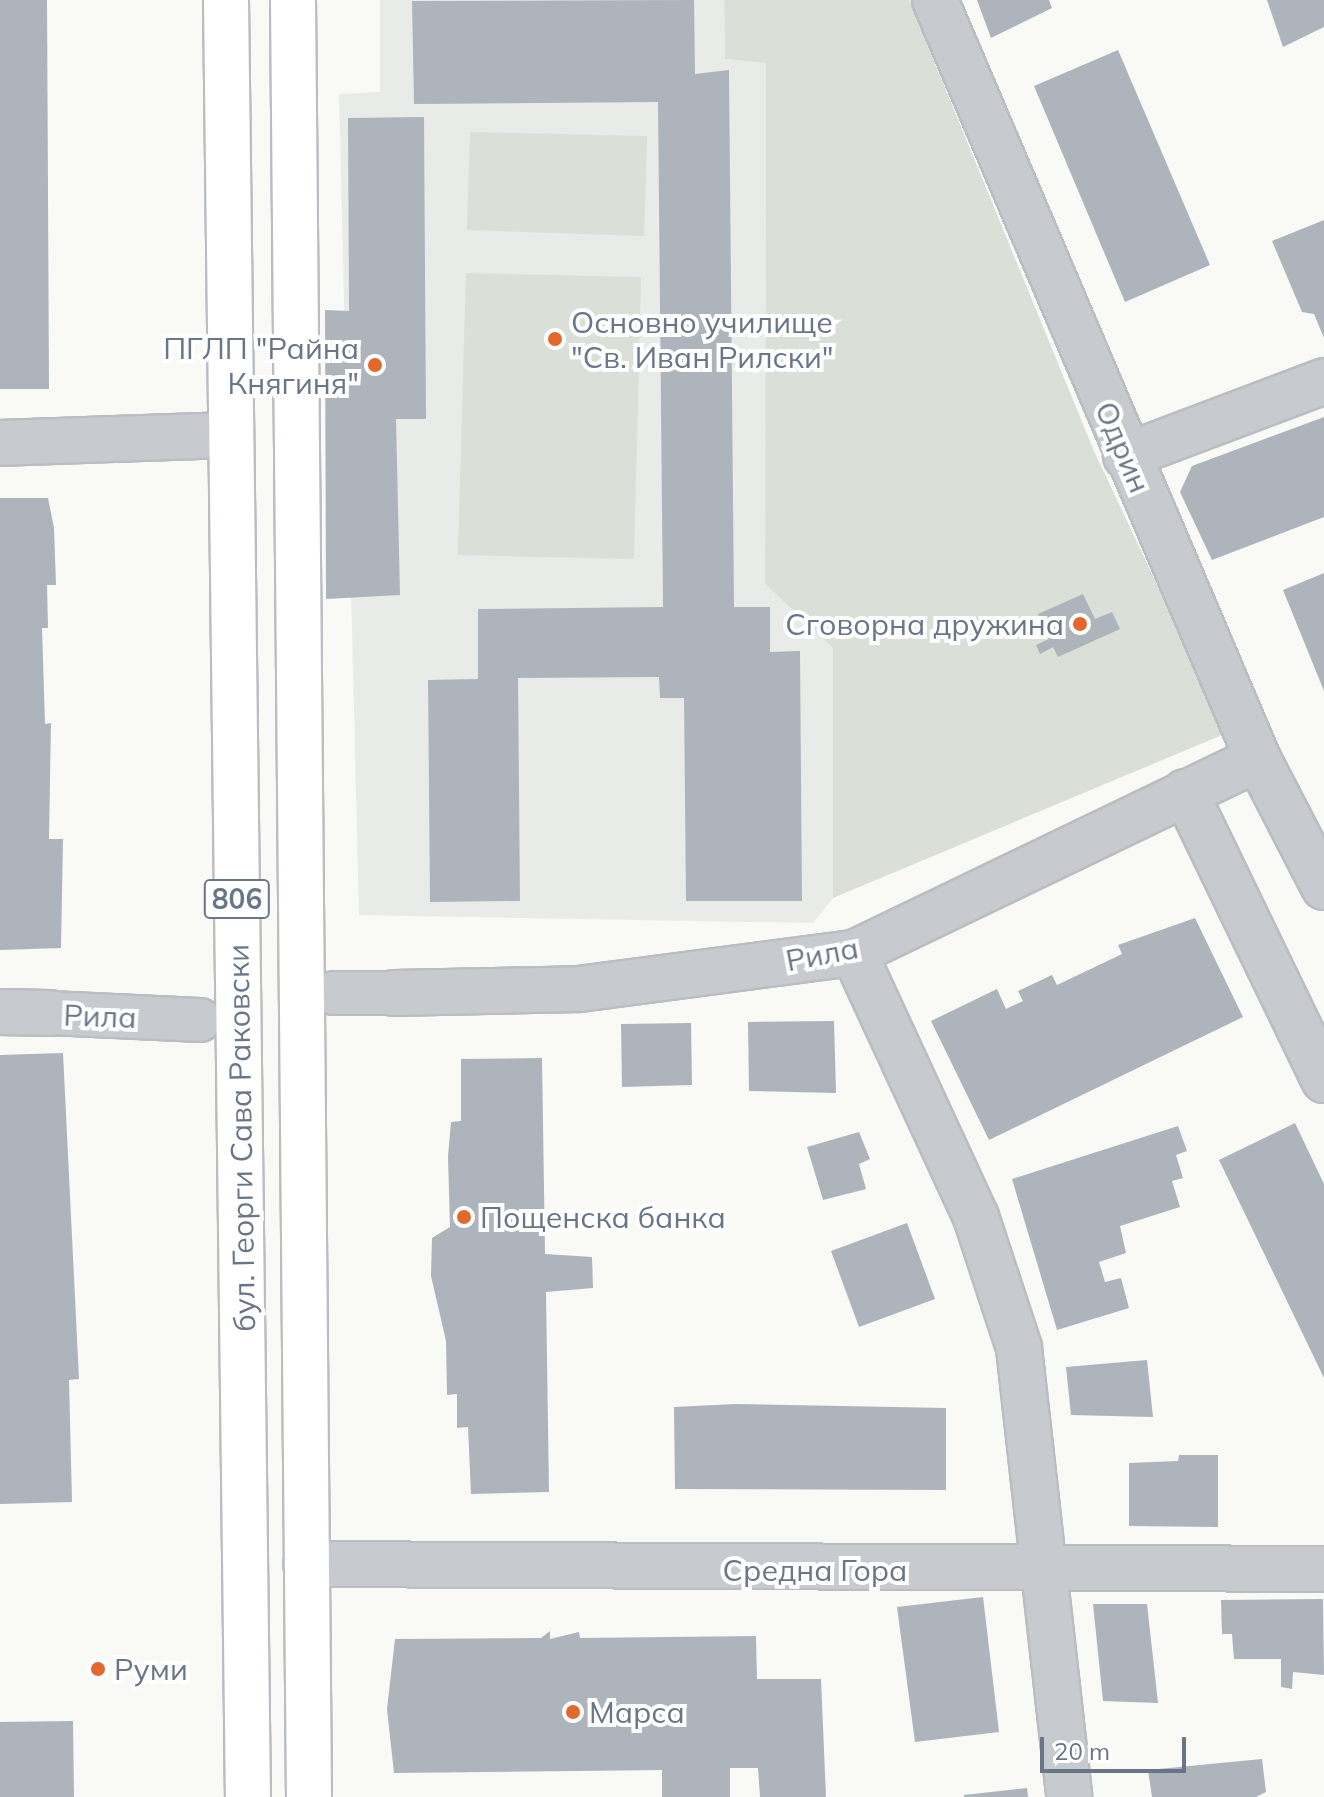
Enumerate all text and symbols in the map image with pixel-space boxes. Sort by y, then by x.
place label: Основно училище "Св. Иван Рилски" [571,304,833,374]
place label: ПГЛП "Райна Княгиня" [163,330,359,400]
marker: Основно училище "Св. Иван Рилски" [546,330,564,348]
marker: ПГЛП "Райна Княгиня" [366,356,384,374]
street label: Одрин [1088,396,1158,498]
place label: Сговорна дружина [785,606,1064,642]
marker: Сговорна дружина [1071,615,1089,633]
road number: 806 [203,875,271,923]
street label: Рила [783,929,861,979]
street label: бул. Георги Сава Раковски [220,944,262,1332]
street label: Рила [63,997,137,1035]
place label: Пощенска банка [480,1199,726,1235]
marker: Пощенска банка [455,1208,473,1226]
street label: Средна Гора [723,1552,907,1588]
place label: Руми [114,1651,188,1687]
marker: Руми [89,1660,107,1678]
place label: Марса [589,1694,685,1730]
marker: Марса [564,1703,582,1721]
scale bar [1044,1721,1190,1771]
text: 20 m [1054,1736,1110,1766]

